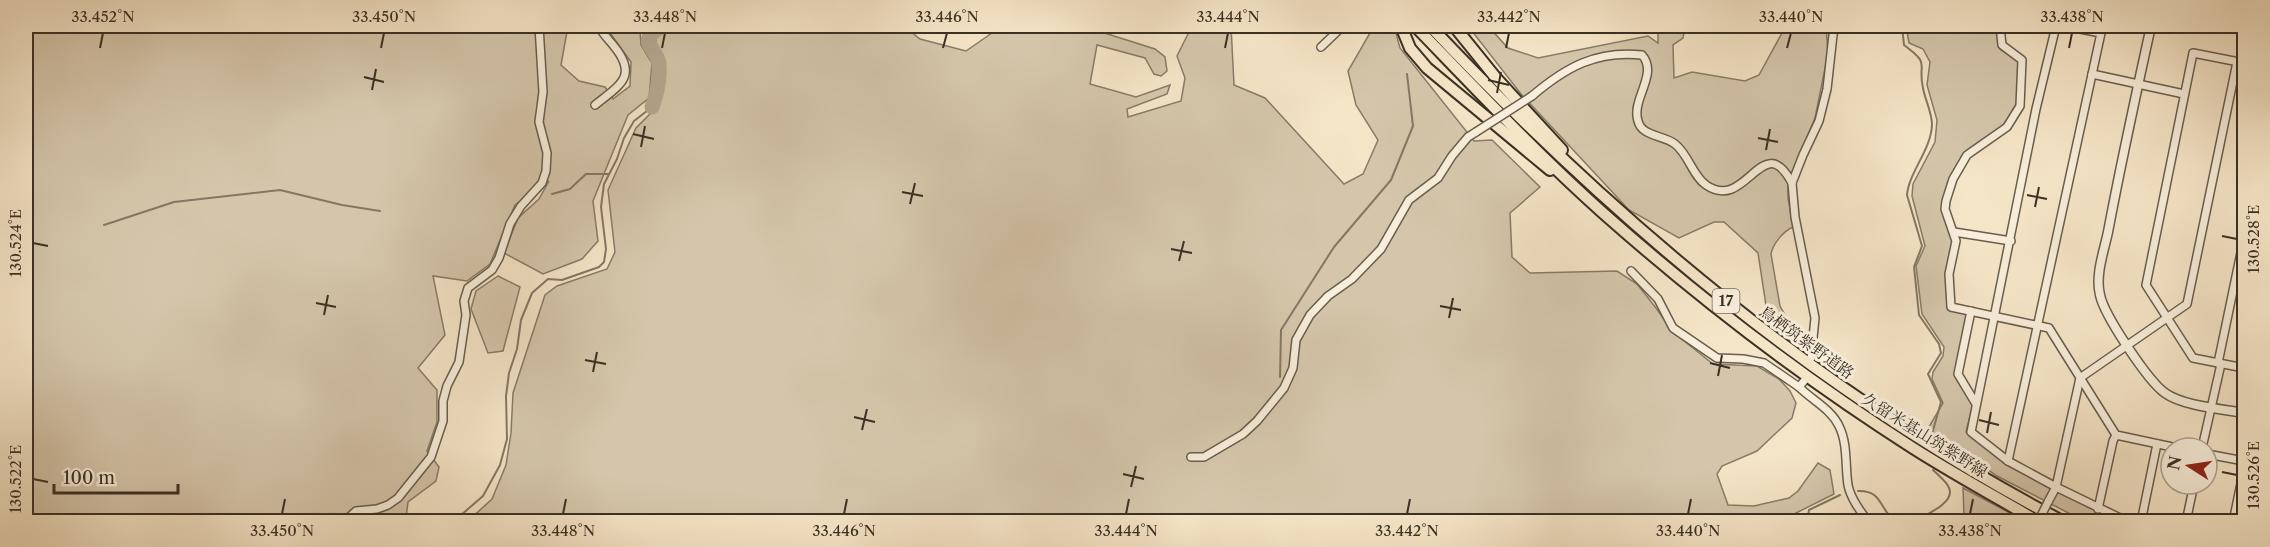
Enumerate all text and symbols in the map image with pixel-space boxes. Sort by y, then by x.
text: 33.452°N [71,7,135,26]
text: 33.450°N [352,7,416,26]
text: 33.448°N [633,7,697,26]
text: 33.446°N [915,7,979,26]
text: 33.444°N [1196,7,1260,26]
text: 33.442°N [1477,7,1541,26]
text: 33.440°N [1759,7,1823,26]
text: 33.438°N [2040,7,2104,26]
text: 130.528°E [2244,205,2263,273]
text: 130.524°E [6,209,25,277]
road number: 17 [1712,289,1740,313]
street label: 鳥栖筑紫野道路 [1756,301,1858,383]
street label: 久留米基山筑紫野線 [1859,388,1991,482]
north arrow [2159,436,2219,496]
text: 130.526°E [2244,441,2263,509]
text: 130.522°E [6,445,25,513]
text: N [2163,454,2186,472]
scale bar [54,457,178,495]
text: 100 m [63,467,115,489]
text: 33.450°N [250,521,314,540]
text: 33.448°N [531,521,595,540]
text: 33.446°N [812,521,876,540]
text: 33.444°N [1094,521,1158,540]
text: 33.442°N [1375,521,1439,540]
text: 33.440°N [1656,521,1720,540]
text: 33.438°N [1938,521,2002,540]

